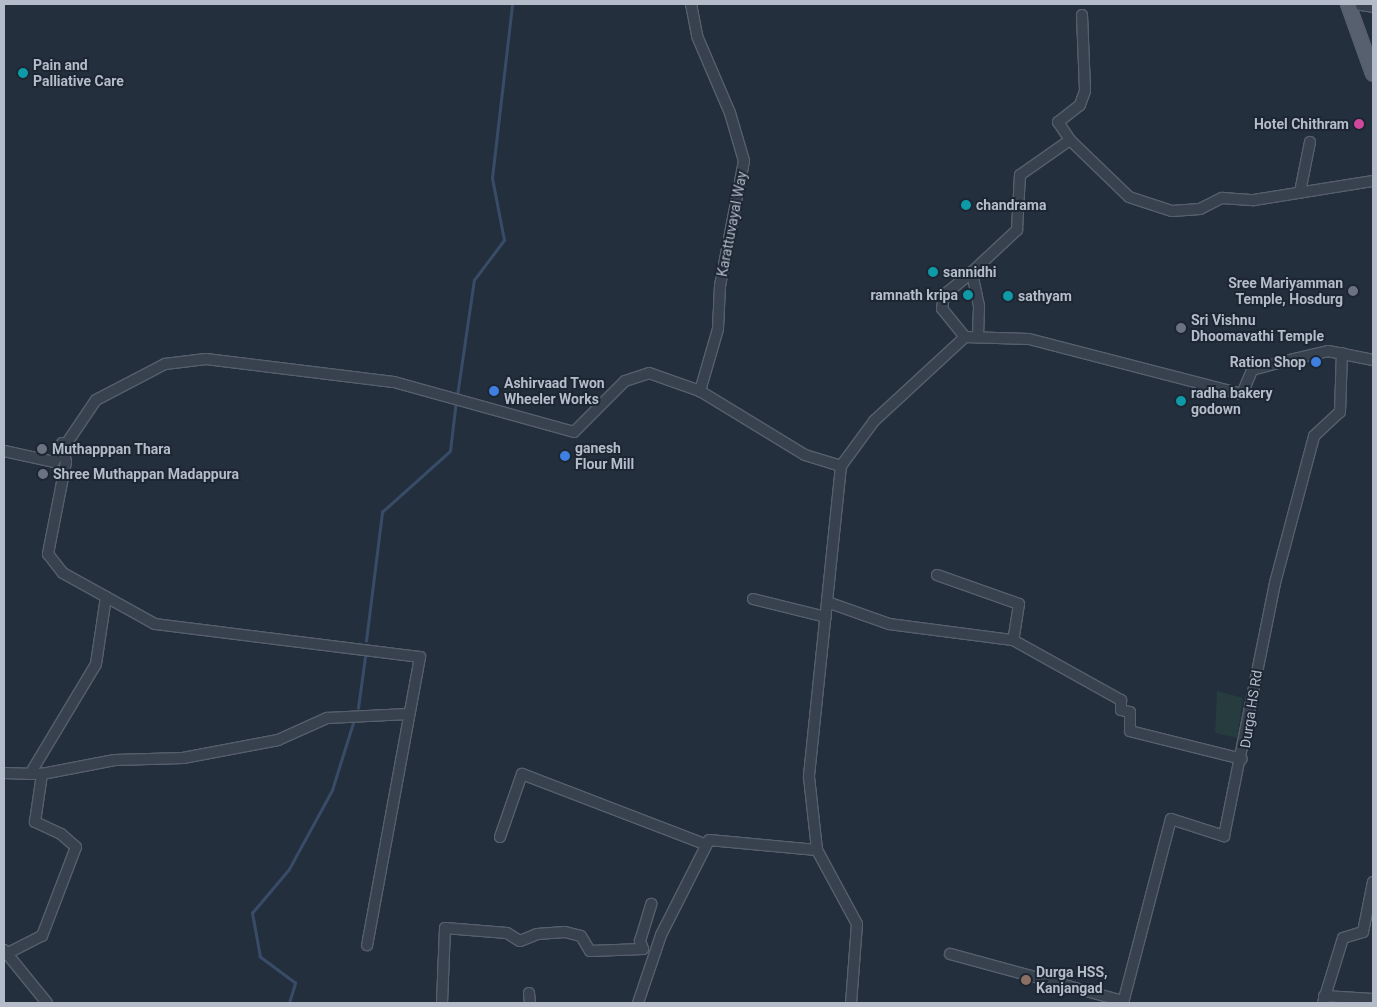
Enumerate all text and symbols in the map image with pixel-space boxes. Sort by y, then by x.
place label: Pain and Palliative Care [33,57,124,90]
marker: Pain and Palliative Care [17,67,29,79]
place label: Hotel Chithram [1254,116,1349,132]
marker: Hotel Chithram [1353,118,1365,130]
street label: Karattuvayal Way [714,170,750,278]
place label: chandrama [976,197,1046,213]
marker: chandrama [960,199,972,211]
place label: sannidhi [943,264,997,280]
marker: sannidhi [927,266,939,278]
place label: Sree Mariyamman Temple, Hosdurg [1228,275,1343,308]
marker: Sree Mariyamman Temple, Hosdurg [1347,285,1359,297]
place label: ramnath kripa [870,287,958,303]
place label: sathyam [1018,288,1072,304]
marker: ramnath kripa [962,289,974,301]
marker: sathyam [1002,290,1014,302]
place label: Sri Vishnu Dhoomavathi Temple [1191,312,1324,344]
marker: Sri Vishnu Dhoomavathi Temple [1175,322,1187,334]
place label: Ration Shop [1230,354,1306,370]
marker: Ration Shop [1310,356,1322,368]
place label: Ashirvaad Twon Wheeler Works [504,375,605,408]
marker: Ashirvaad Twon Wheeler Works [488,385,500,397]
place label: radha bakery godown [1191,385,1273,418]
marker: radha bakery godown [1175,395,1187,407]
place label: ganesh Flour Mill [575,440,634,472]
place label: Muthapppan Thara [52,441,171,457]
marker: Muthapppan Thara [36,443,48,455]
marker: ganesh Flour Mill [559,450,571,462]
place label: Shree Muthappan Madappura [53,466,239,482]
marker: Shree Muthappan Madappura [37,468,49,480]
street label: Durga HS Rd [1237,669,1265,749]
place label: Durga HSS, Kanjangad [1036,964,1107,996]
marker: Durga HSS, Kanjangad [1020,974,1032,986]

